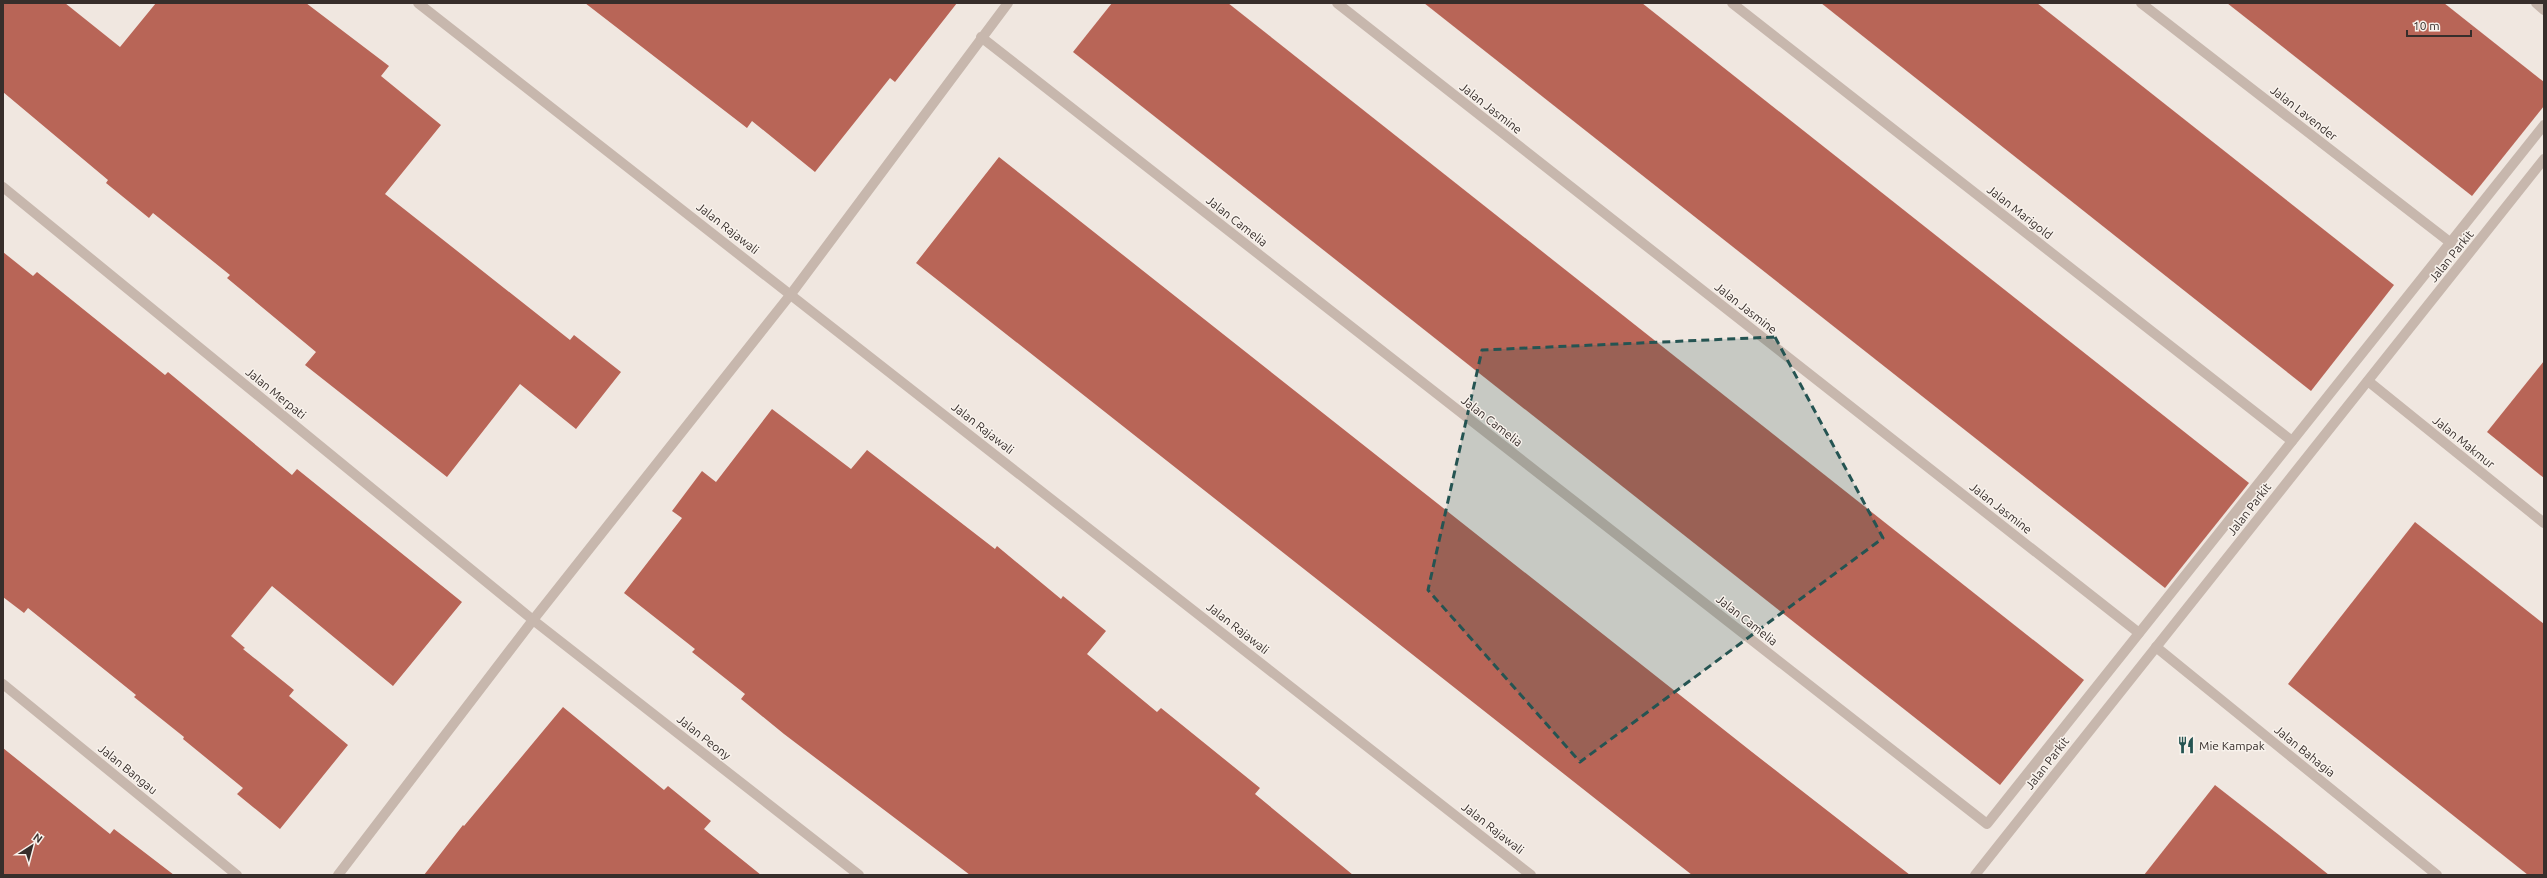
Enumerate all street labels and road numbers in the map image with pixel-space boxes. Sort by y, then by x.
street label: Jalan Jasmine [1457,80,1525,136]
street label: Jalan Lavender [2268,83,2340,143]
street label: Jalan Marigold [1985,183,2055,241]
street label: Jalan Camelia [1204,193,1270,249]
street label: Jalan Rajawali [694,200,762,256]
street label: Jalan Parkit [2426,227,2476,284]
street label: Jalan Jasmine [1712,280,1780,336]
street label: Jalan Merpati [243,365,309,421]
street label: Jalan Camelia [1459,393,1525,449]
street label: Jalan Rajawali [949,400,1017,456]
street label: Jalan Makmur [2431,413,2498,471]
street label: Jalan Jasmine [1967,480,2035,536]
street label: Jalan Parkit [2225,480,2274,538]
street label: Jalan Camelia [1714,592,1780,648]
street label: Jalan Rajawali [1204,600,1272,656]
street label: Jalan Peony [675,712,733,762]
street label: Jalan Bahagia [2272,723,2338,779]
street label: Jalan Parkit [2023,734,2072,792]
street label: Jalan Bangau [96,741,160,797]
street label: Jalan Rajawali [1459,800,1527,856]

